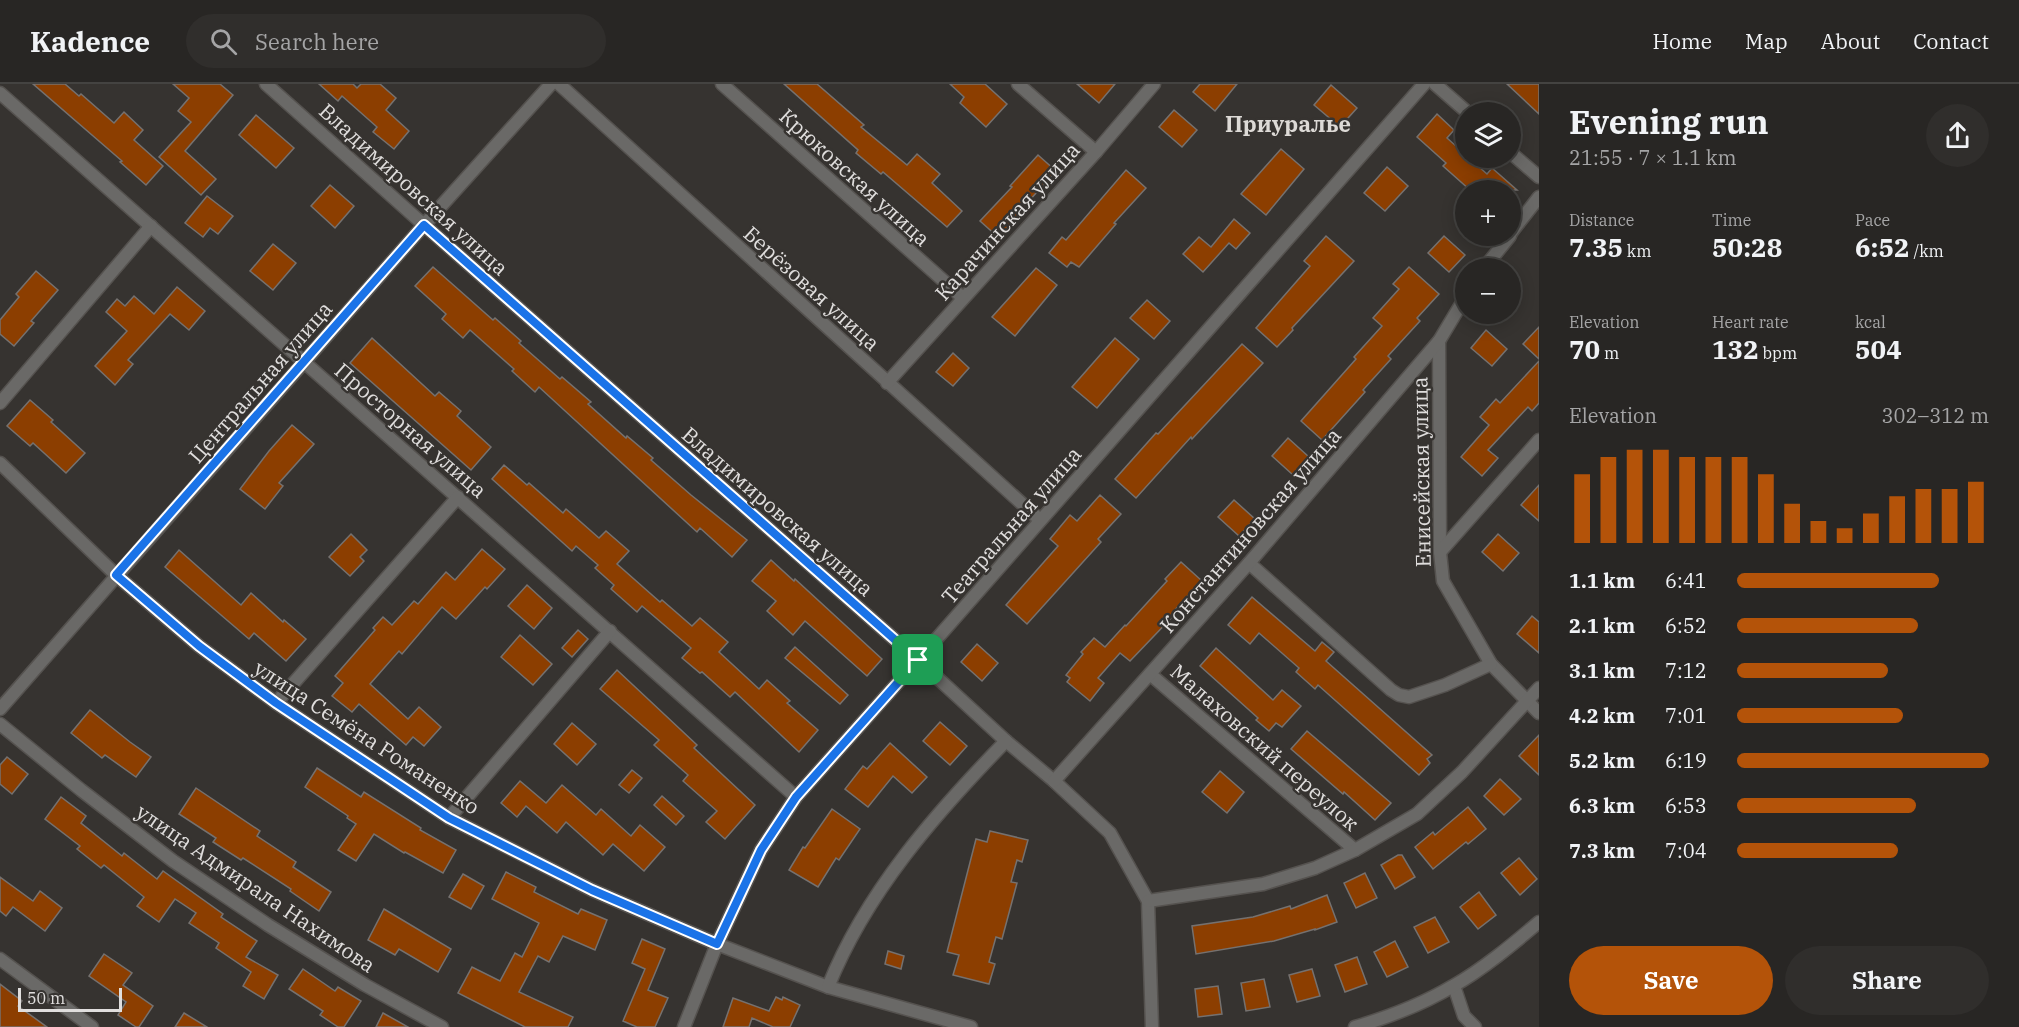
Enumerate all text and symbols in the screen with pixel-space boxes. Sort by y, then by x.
search box [186,14,606,68]
text: Kadence [30,23,150,60]
icon: search [207,25,240,58]
text: Search here [255,27,379,56]
text: Home [1652,27,1712,55]
text: Map [1745,27,1788,55]
text: About [1821,27,1880,55]
text: Contact [1913,27,1989,55]
street label: Владимировская улица [314,97,514,281]
text: Evening run [1569,100,1769,143]
street label: Крюковская улица [774,102,936,252]
map controls [1455,102,1521,324]
button: layers [1455,102,1521,168]
button: share [1926,104,1989,167]
district label: Приуралье [1225,109,1351,138]
street label: Карачинская улица [928,136,1086,306]
text: 21:55 · 7 × 1.1 km [1569,144,1737,171]
button: + [1455,180,1521,246]
text: Distance [1569,210,1634,230]
text: Time [1712,210,1751,230]
text: Pace [1855,210,1890,230]
street label: Берёзовая улица [738,219,886,357]
text: 7.35 [1569,230,1623,264]
text: 50:28 [1712,230,1782,264]
text: 6:52 [1855,230,1910,264]
text: km [1623,241,1651,261]
text: /km [1910,241,1944,261]
button: − [1455,258,1521,324]
street label: Центральная улица [182,295,338,469]
text: Elevation [1569,312,1639,332]
text: Heart rate [1712,312,1789,332]
text: kcal [1855,312,1886,332]
text: 70 [1569,332,1600,366]
text: 132 [1712,332,1759,366]
text: 504 [1855,332,1902,366]
text: m [1600,343,1619,363]
text: bpm [1759,343,1797,363]
street label: Просторная улица [329,356,493,504]
street label: Енисейская улица [1405,376,1437,568]
text: Elevation [1569,402,1657,429]
text: 302–312 m [1882,402,1989,429]
street label: Владимировская улица [676,420,880,602]
street label: Константиновская улица [1153,422,1347,638]
street label: Театральная улица [935,440,1087,610]
text: 1.1 km [1569,567,1635,594]
text: 6:41 [1665,567,1707,594]
text: 2.1 km [1569,612,1635,639]
text: 6:52 [1665,612,1707,639]
pin [892,634,943,685]
icon: arrive [901,643,934,676]
street label: улица Семёна Романенко [249,653,485,821]
street label: Малаховский переулок [1165,657,1365,837]
text: 3.1 km [1569,657,1635,684]
text: 7:12 [1665,657,1707,684]
text: 4.2 km [1569,702,1635,729]
text: 7:01 [1665,702,1707,729]
text: 5.2 km [1569,747,1635,774]
text: 6:19 [1665,747,1707,774]
text: 6.3 km [1569,792,1635,819]
text: 6:53 [1665,792,1707,819]
street label: улица Адмирала Нахимова [131,797,381,979]
text: 7.3 km [1569,837,1635,864]
text: 7:04 [1665,837,1707,864]
button: Save [1569,946,1773,1015]
button: Share [1785,946,1989,1015]
scale bar [18,985,122,1012]
text: 50 m [27,988,65,1008]

